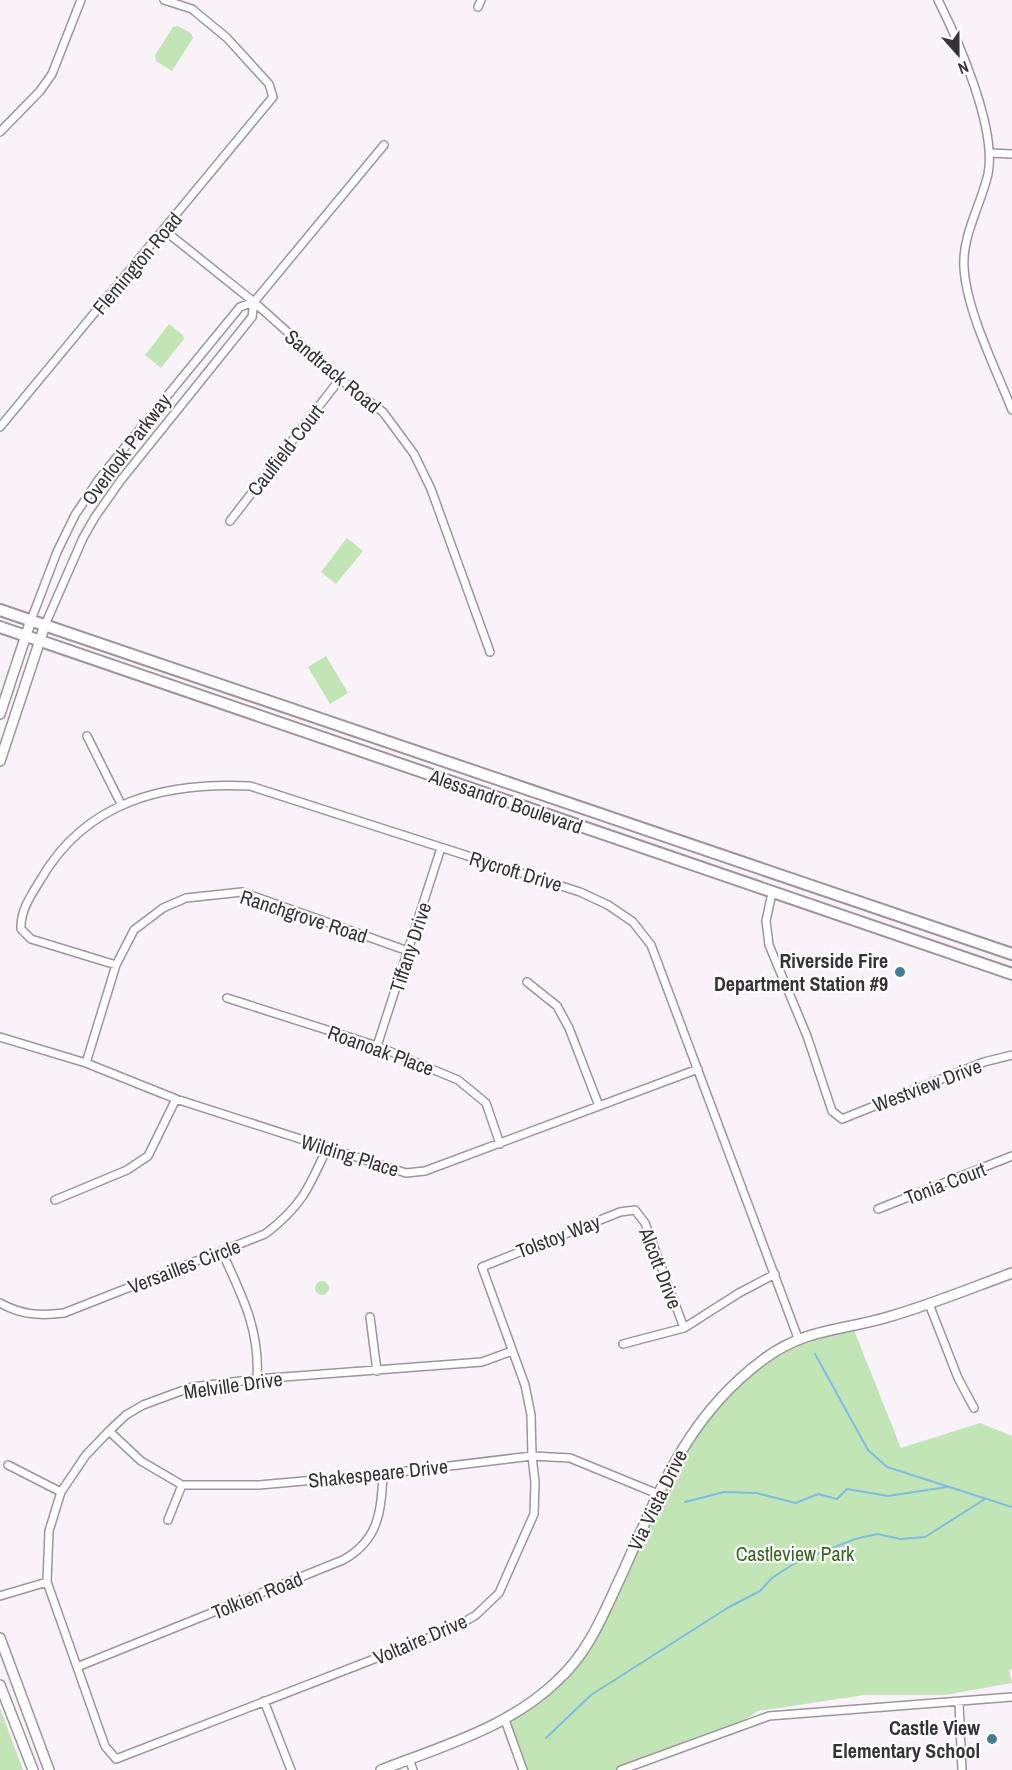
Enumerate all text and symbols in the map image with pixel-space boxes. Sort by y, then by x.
north arrow [928,24,988,84]
text: N [955,56,972,80]
street label: Flemington Road [86,206,188,320]
street label: Sandtrack Road [279,323,387,419]
street label: Overlook Parkway [75,387,177,510]
street label: Caulfield Court [241,398,330,501]
street label: Alessandro Boulevard [425,762,586,840]
street label: Rycroft Drive [466,844,566,898]
street label: Ranchgrove Road [237,883,371,949]
street label: Tiffany Drive [383,898,437,996]
place label: Riverside Fire Department Station #9 [714,947,888,997]
marker: Riverside Fire Department Station #9 [893,965,907,979]
street label: Roanoak Place [324,1018,438,1082]
street label: Westview Drive [869,1052,985,1118]
street label: Wilding Place [298,1127,402,1183]
street label: Tonia Court [901,1155,990,1211]
street label: Tolstoy Way [512,1207,605,1264]
street label: Alcott Drive [633,1223,689,1312]
street label: Versailles Circle [124,1232,244,1300]
street label: Melville Drive [182,1365,284,1405]
street label: Via Vista Drive [621,1445,693,1555]
street label: Shakespeare Drive [307,1452,449,1494]
park label: Castleview Park [736,1540,855,1567]
street label: Tolkien Road [208,1565,306,1625]
street label: Voltaire Drive [369,1607,471,1671]
place label: Castle View Elementary School [832,1714,980,1764]
marker: Castle View Elementary School [985,1732,999,1746]

